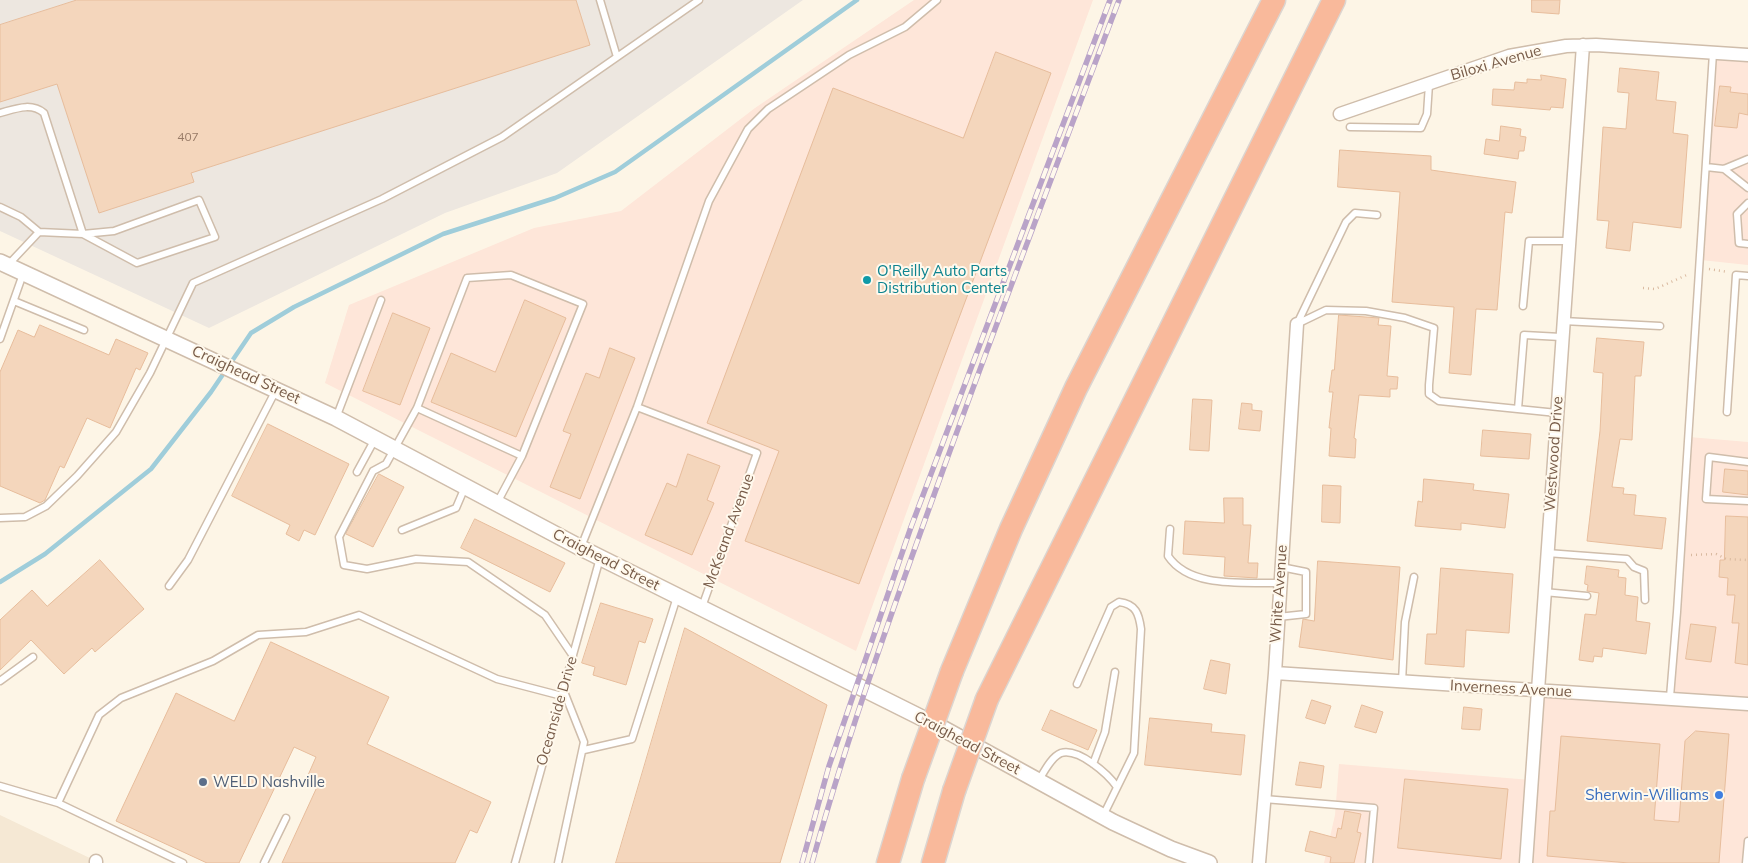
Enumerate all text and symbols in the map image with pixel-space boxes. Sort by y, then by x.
street label: Biloxi Avenue [1449,41,1543,85]
house number: 407 [177,130,199,144]
place label: O'Reilly Auto Parts Distribution Center [877,262,1007,297]
marker: O'Reilly Auto Parts Distribution Center [861,274,873,286]
street label: Craighead Street [189,342,303,408]
street label: Westwood Drive [1541,396,1567,512]
street label: McKeand Avenue [700,471,758,591]
street label: Craighead Street [550,525,662,595]
street label: White Avenue [1267,544,1291,644]
street label: Oceanside Drive [533,654,581,768]
street label: Inverness Avenue [1450,677,1572,701]
street label: Craighead Street [911,707,1023,779]
place label: WELD Nashville [213,773,325,791]
marker: WELD Nashville [197,776,209,788]
place label: Sherwin-Williams [1585,786,1709,804]
marker: Sherwin-Williams [1713,789,1725,801]

